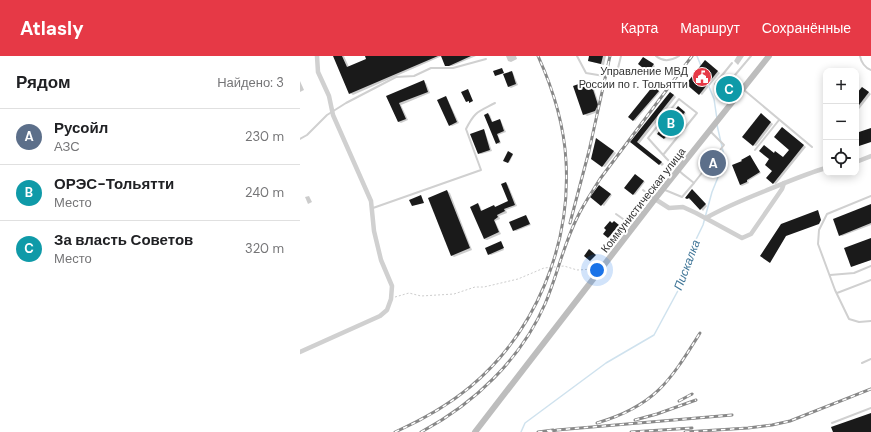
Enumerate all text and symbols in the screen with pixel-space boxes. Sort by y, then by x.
text: Atlasly [20,16,84,41]
text: Карта [621,19,658,37]
text: Маршрут [680,19,740,37]
text: Сохранённые [762,19,851,37]
place label: Управление МВД России по г. Тольятти [579,64,689,91]
public building icon: Управление МВД России по г. Тольятти [691,66,713,88]
map controls [823,68,859,176]
button: + [823,68,859,104]
text: Рядом [16,71,71,93]
text: Найдено: 3 [217,74,284,91]
pin: C [716,74,742,104]
button: − [823,104,859,140]
pin: B [658,108,684,138]
text: Русойл [54,118,108,138]
text: A [24,128,34,145]
text: 230 m [245,128,284,145]
text: АЗС [54,138,80,155]
button: locate [823,140,859,176]
street label: Коммунистическая улица [598,144,689,255]
pin: A [700,148,726,178]
text: ОРЭС-Тольятти [54,174,174,194]
text: B [25,184,33,201]
text: 240 m [245,184,284,201]
text: Место [54,194,92,211]
text: За власть Советов [54,230,193,250]
water label: Пискалка [670,237,704,292]
text: C [24,240,34,257]
text: 320 m [245,240,284,257]
text: Место [54,250,92,267]
your location [587,260,607,280]

